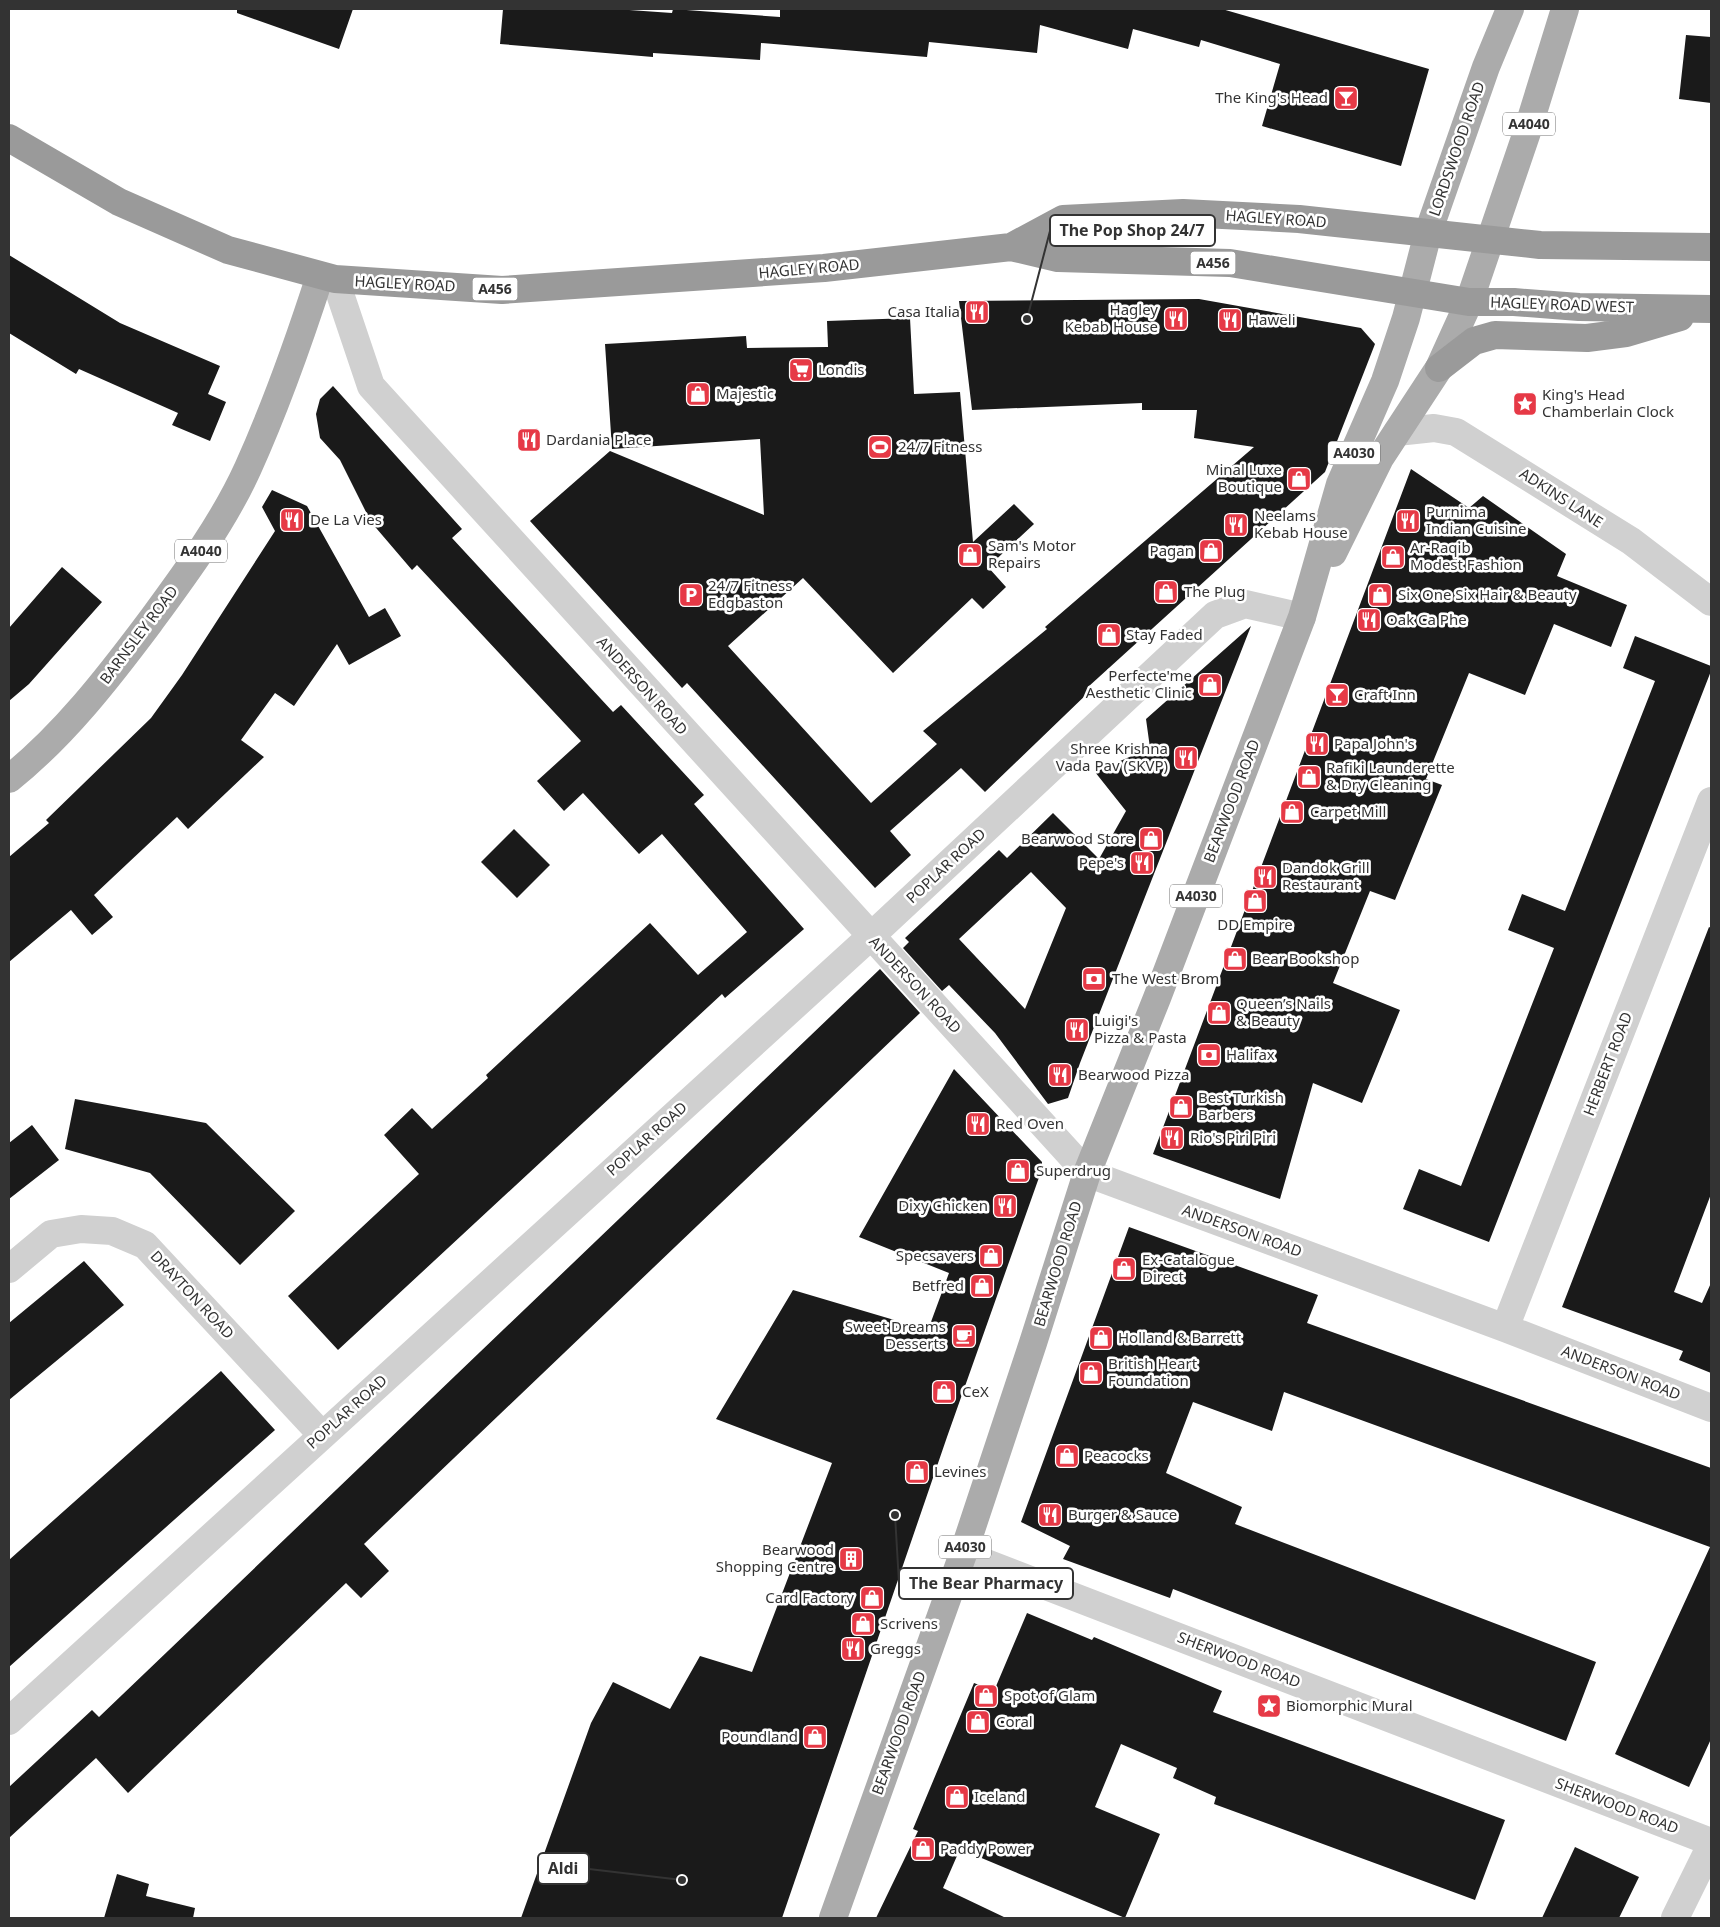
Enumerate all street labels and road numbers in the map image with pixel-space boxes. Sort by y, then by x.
street label: LORDSWOOD ROAD [1424,79,1489,219]
road number: A4040 [1503,112,1555,136]
street label: HAGLEY ROAD [1225,204,1327,232]
road number: A456 [1190,252,1236,274]
street label: HAGLEY ROAD [758,254,860,282]
street label: HAGLEY ROAD [354,270,456,296]
road number: A456 [472,278,518,300]
street label: HAGLEY ROAD WEST [1490,291,1635,317]
road number: A4030 [1328,442,1380,464]
street label: ADKINS LANE [1516,463,1607,532]
road number: A4040 [175,540,227,562]
street label: BARNSLEY ROAD [95,581,182,688]
street label: ANDERSON ROAD [593,632,692,739]
street label: BEARWOOD ROAD [1198,736,1264,865]
street label: POPLAR ROAD [901,823,989,907]
road number: A4030 [1170,884,1222,908]
street label: ANDERSON ROAD [865,931,966,1037]
street label: HERBERT ROAD [1578,1009,1636,1118]
street label: POPLAR ROAD [602,1097,691,1180]
street label: BEARWOOD ROAD [1028,1198,1086,1329]
street label: ANDERSON ROAD [1180,1199,1305,1261]
street label: DRAYTON ROAD [147,1246,239,1343]
street label: ANDERSON ROAD [1559,1340,1684,1404]
street label: POPLAR ROAD [302,1370,391,1453]
road number: A4030 [939,1535,991,1558]
street label: SHERWOOD ROAD [1175,1626,1304,1692]
street label: BEARWOOD ROAD [866,1668,930,1797]
street label: SHERWOOD ROAD [1553,1772,1682,1838]

